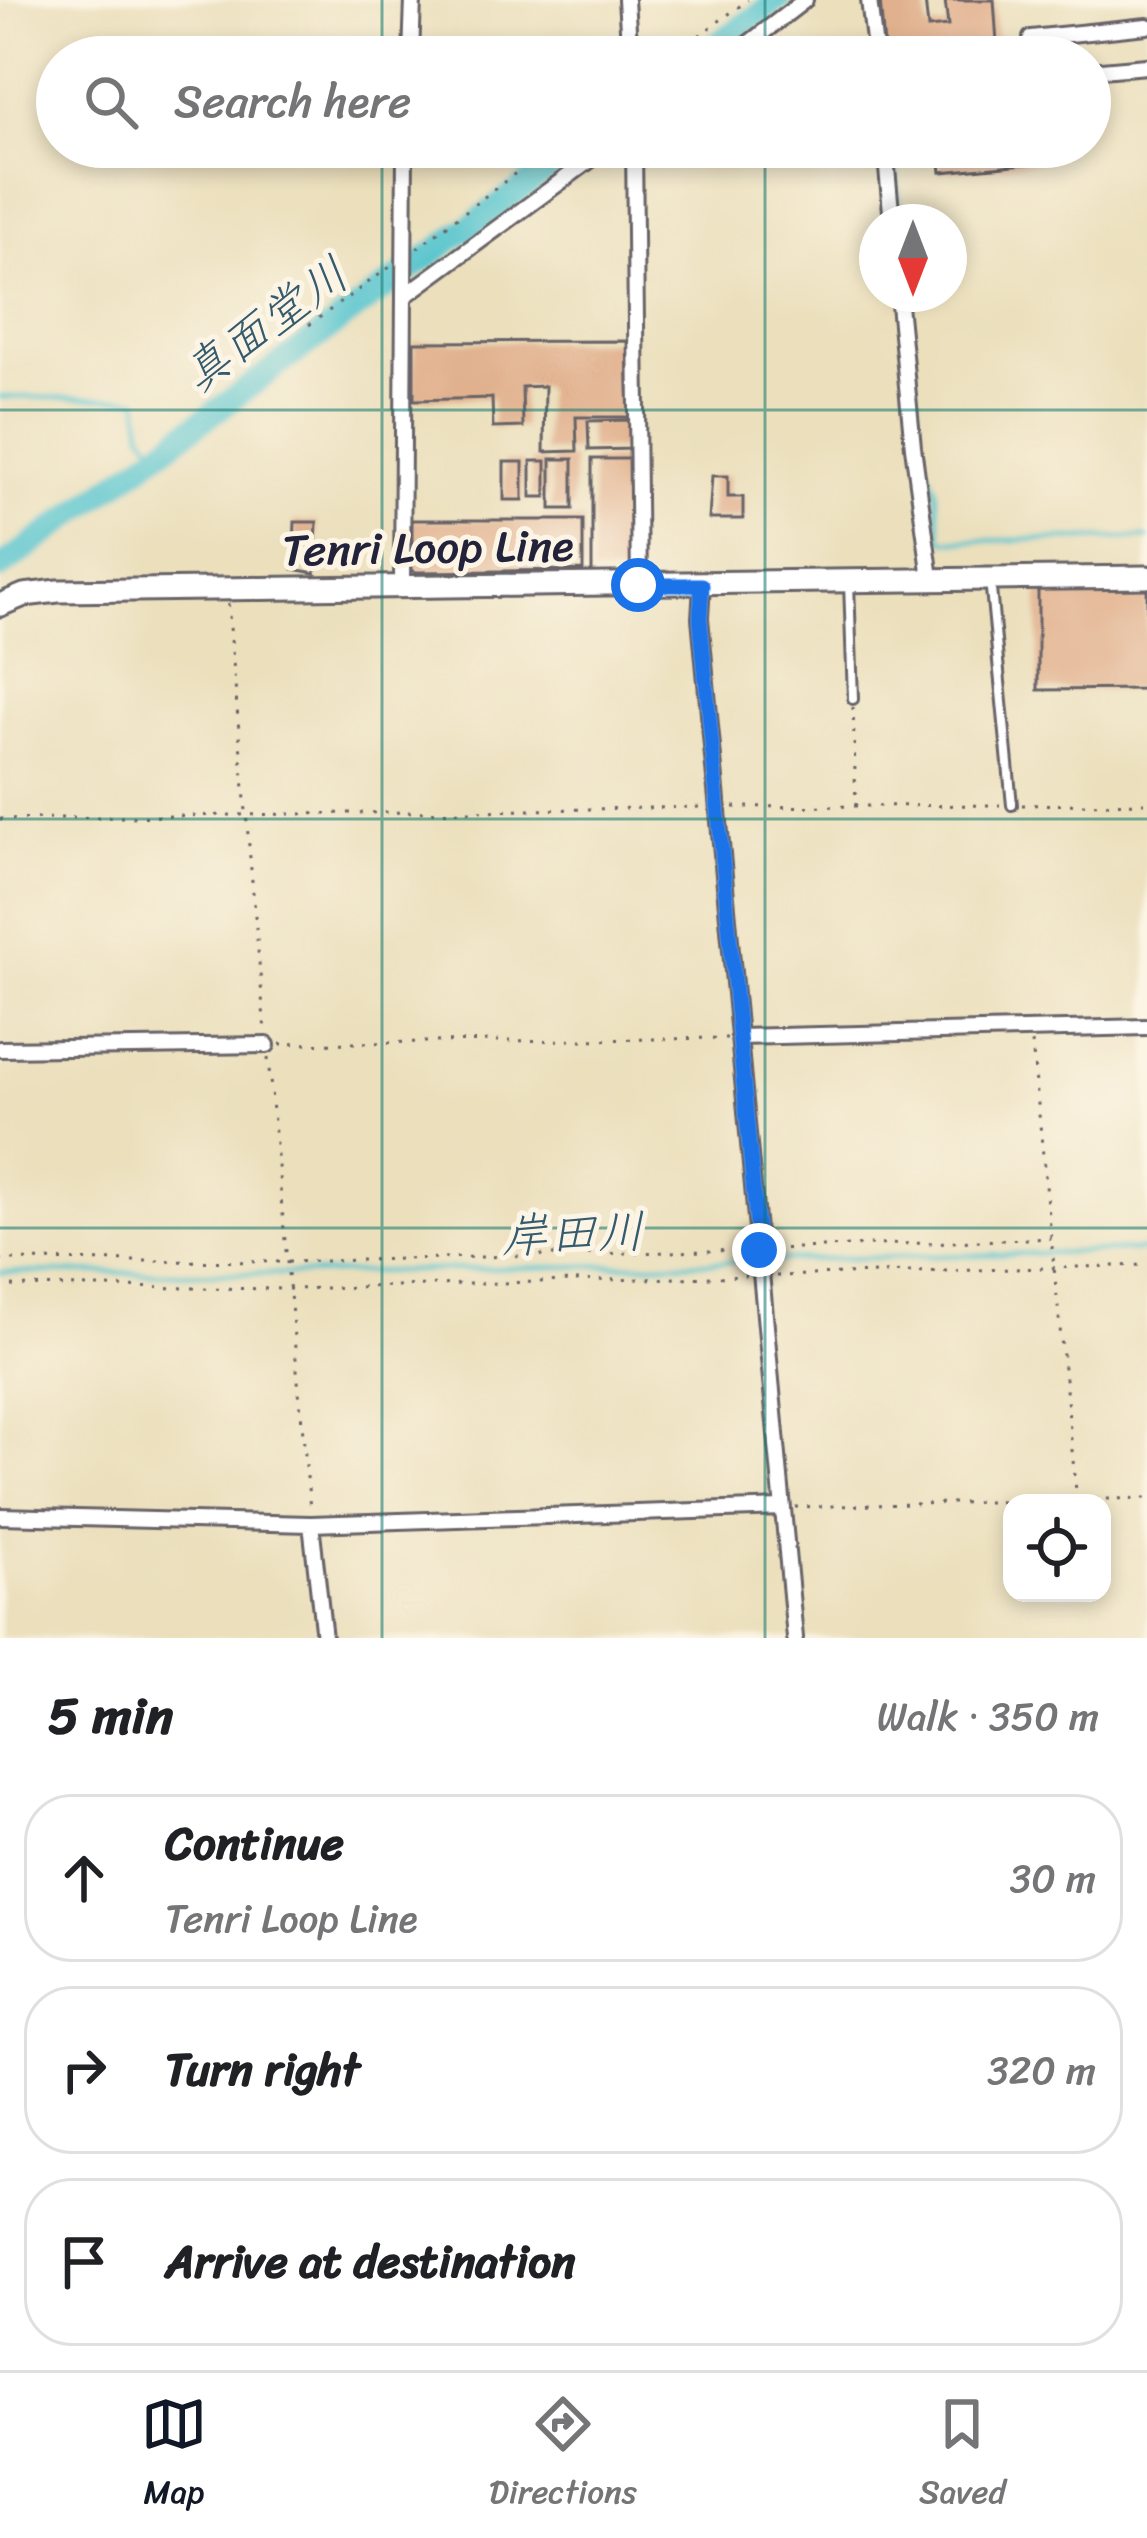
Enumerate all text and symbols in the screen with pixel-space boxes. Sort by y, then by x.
search box [36,36,1111,168]
text: Search here [174,62,411,142]
icon: search [78,69,144,135]
north arrow [859,204,967,312]
water label: 真面堂川 [162,233,368,415]
street label: Tenri Loop Line [282,505,574,591]
route start [611,558,665,612]
water label: 岸田川 [500,1188,646,1278]
route end [732,1223,786,1277]
map controls [1003,1494,1111,1602]
button: locate [1003,1494,1111,1602]
text: 5 min [48,1671,173,1761]
text: Walk · 350 m [877,1682,1099,1751]
text: Continue [165,1804,344,1884]
text: 30 m [1010,1844,1096,1913]
icon: ahead [51,1845,117,1911]
text: Tenri Loop Line [165,1884,418,1953]
text: Turn right [165,2030,360,2110]
text: 320 m [987,2036,1096,2105]
icon: right [51,2037,117,2103]
text: Arrive at destination [165,2222,575,2302]
icon: arrive [51,2229,117,2295]
tab: Map [141,2391,207,2521]
tab: Directions [489,2391,637,2521]
tab: Saved [919,2391,1006,2521]

